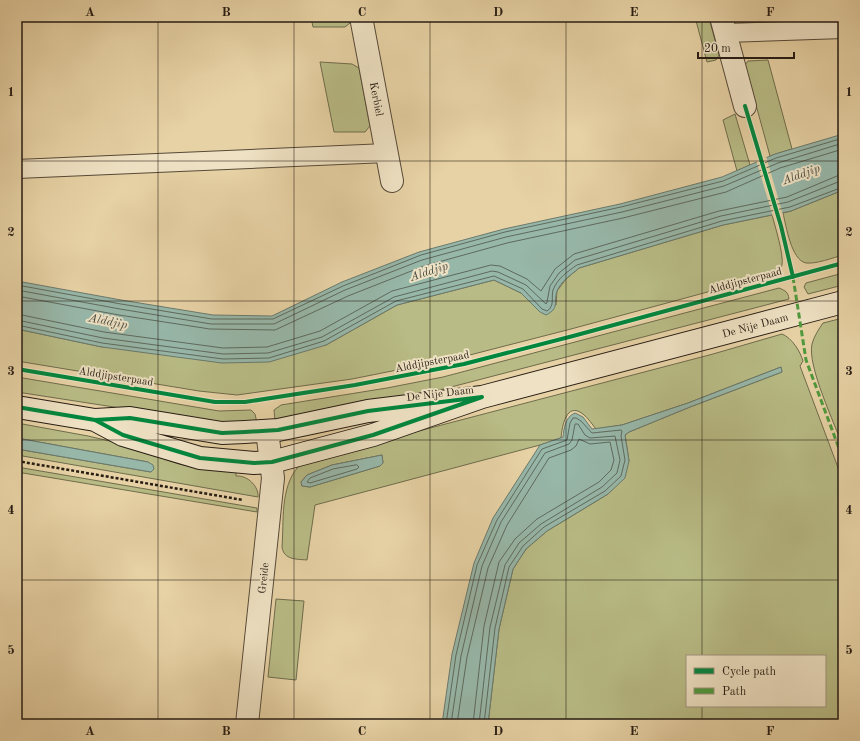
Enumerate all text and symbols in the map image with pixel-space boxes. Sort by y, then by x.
text: A [85,6,95,19]
text: B [221,6,231,19]
text: C [358,6,366,19]
text: D [493,6,503,19]
text: E [630,6,639,19]
text: F [766,6,775,19]
scale bar [698,34,794,60]
text: 20 m [704,43,731,55]
street label: Kerbiel [367,81,384,117]
text: 1 [7,86,15,99]
text: 1 [845,86,853,99]
water label: Alddjip [780,162,822,188]
text: 2 [7,226,15,239]
text: 2 [845,226,853,239]
water label: Alddjip [408,260,450,284]
street label: Alddjipsterpaad [707,266,784,297]
water label: Alddjip [86,312,129,332]
street label: De Nije Daam [721,312,790,341]
street label: Alddjipsterpaad [394,350,471,375]
text: 3 [7,365,15,378]
text: 3 [845,365,853,378]
street label: Alddjipsterpaad [78,366,154,389]
street label: De Nije Daam [406,385,475,404]
text: 4 [7,504,15,517]
text: 4 [845,504,853,517]
street label: Greide [257,562,272,594]
text: 5 [7,644,15,657]
text: 5 [845,644,853,657]
legend [686,655,826,707]
text: Cycle path [722,666,777,678]
text: Path [722,686,747,698]
text: A [85,725,95,738]
text: B [221,725,231,738]
text: C [358,725,366,738]
text: D [493,725,503,738]
text: E [630,725,639,738]
text: F [766,725,775,738]

